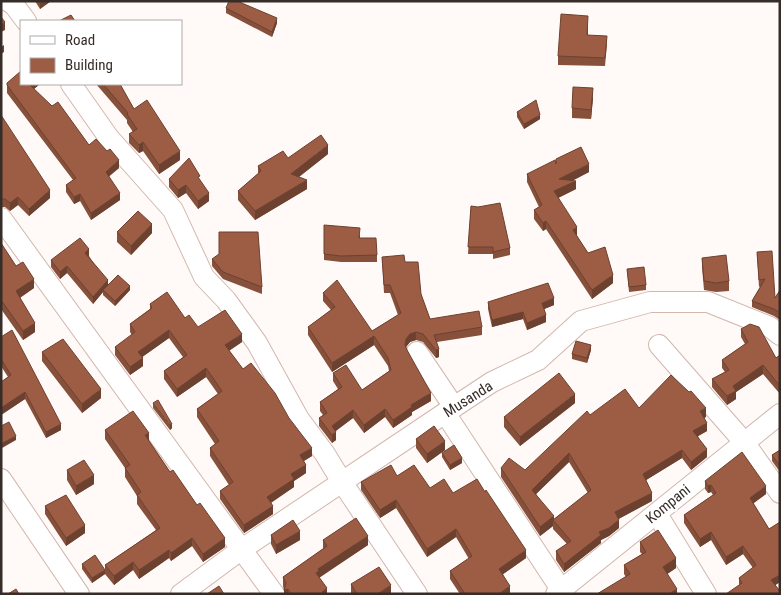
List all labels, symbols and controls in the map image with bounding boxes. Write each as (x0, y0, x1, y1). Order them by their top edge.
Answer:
legend (20, 20, 182, 85)
text: Road (65, 31, 95, 49)
text: Building (65, 56, 113, 74)
street label: Musanda (440, 377, 496, 421)
street label: Kompani (642, 481, 694, 527)

